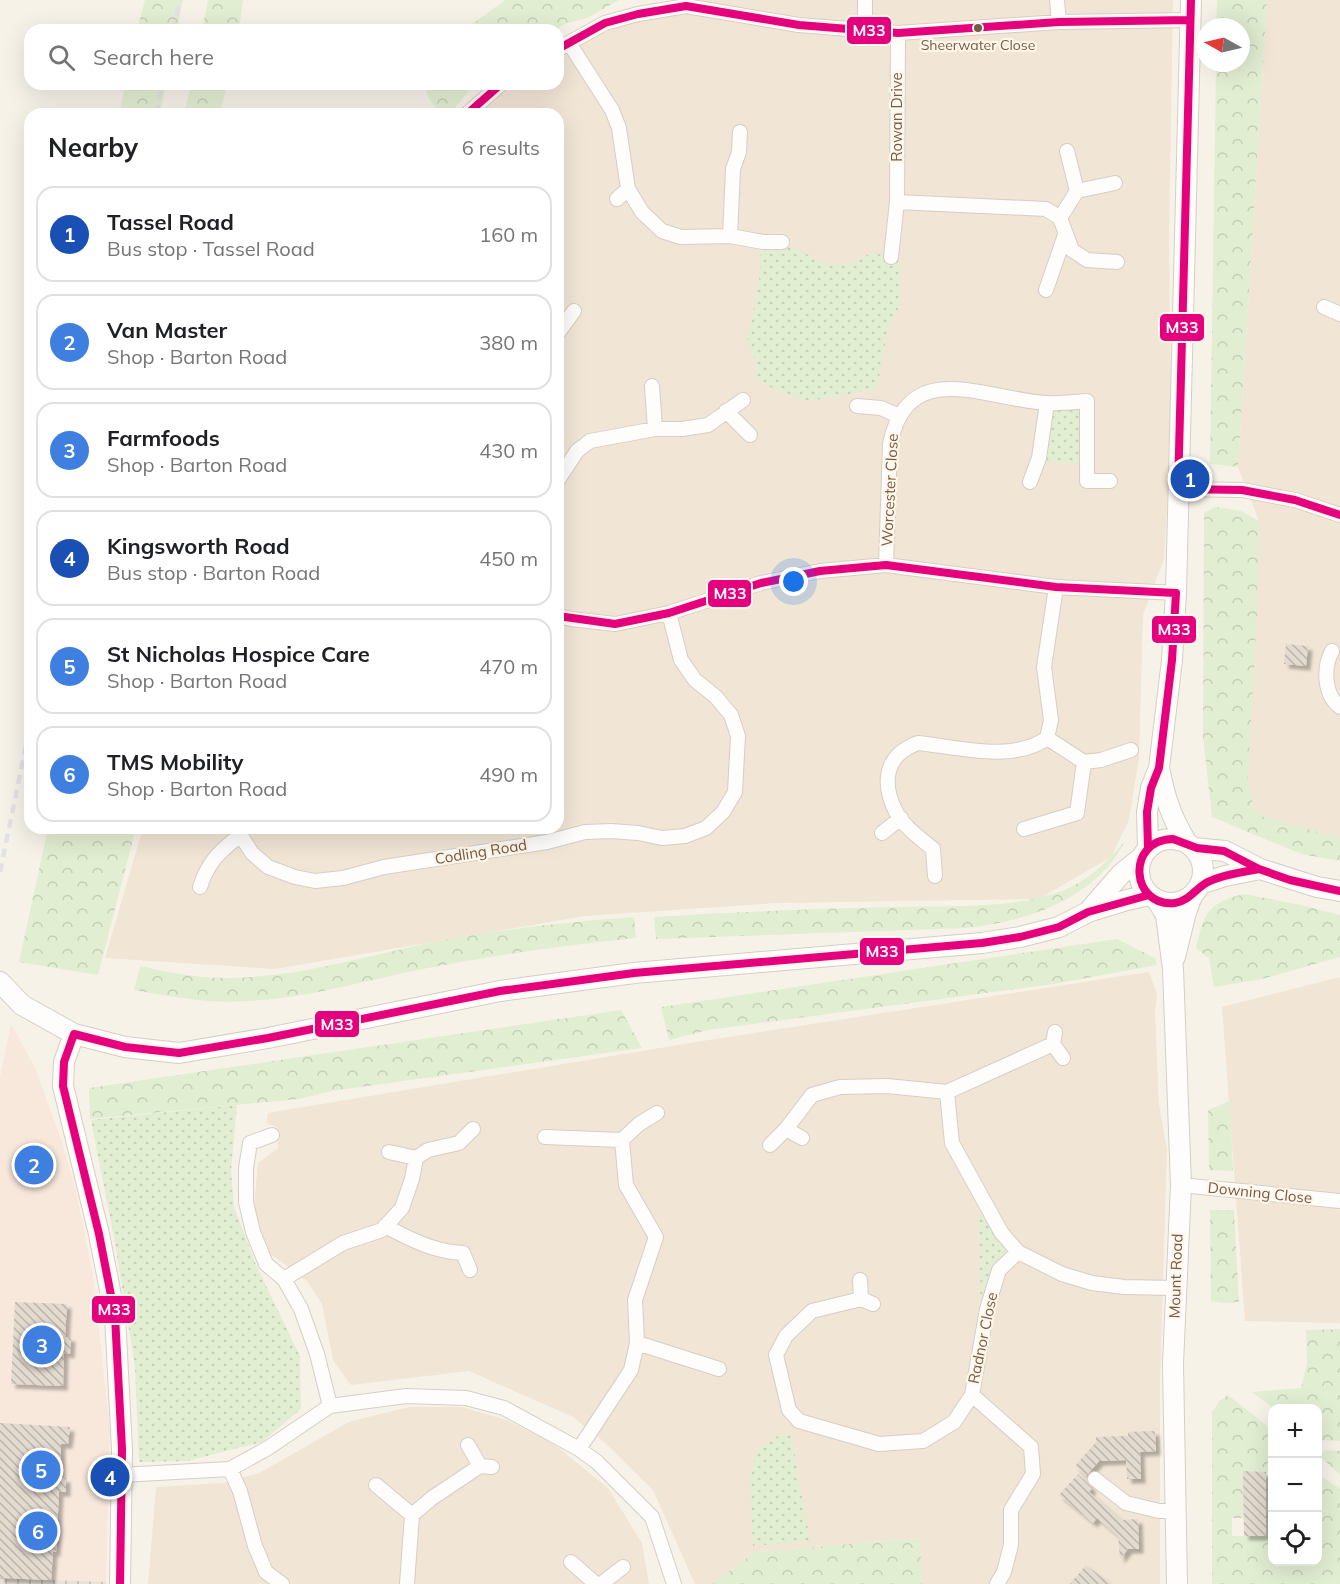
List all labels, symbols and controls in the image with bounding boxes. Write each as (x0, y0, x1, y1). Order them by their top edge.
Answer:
line badge: M33 (846, 16, 892, 45)
north arrow (1196, 18, 1250, 72)
text: M33 (852, 20, 886, 40)
marker: Sheerwater Close (972, 22, 984, 34)
search box (24, 24, 564, 90)
place label: Sheerwater Close (921, 36, 1035, 54)
icon: search (45, 41, 78, 74)
text: Search here (93, 43, 214, 71)
street label: Rowan Drive (887, 72, 906, 162)
text: Nearby (48, 131, 138, 164)
text: 6 results (462, 135, 540, 160)
text: Tassel Road (107, 208, 234, 236)
text: 1 (64, 222, 76, 247)
text: 160 m (479, 222, 538, 247)
text: Bus stop · Tassel Road (107, 236, 315, 261)
line badge: M33 (1159, 313, 1205, 342)
text: Van Master (107, 316, 227, 344)
text: M33 (1165, 317, 1199, 337)
text: 2 (64, 330, 76, 355)
text: 380 m (479, 330, 538, 355)
text: Shop · Barton Road (107, 344, 287, 369)
text: Farmfoods (107, 424, 220, 452)
street label: Worcester Close (877, 433, 902, 547)
text: 3 (64, 438, 76, 463)
text: 430 m (479, 438, 538, 463)
text: Shop · Barton Road (107, 452, 287, 477)
pin: 1 (1170, 456, 1210, 502)
text: Kingsworth Road (107, 532, 290, 560)
text: 4 (64, 546, 76, 571)
text: 450 m (479, 546, 538, 571)
text: Bus stop · Barton Road (107, 560, 320, 585)
your location (779, 567, 808, 596)
line badge: M33 (707, 579, 752, 608)
text: M33 (713, 583, 747, 603)
line badge: M33 (1151, 615, 1197, 644)
text: M33 (1157, 619, 1191, 639)
text: St Nicholas Hospice Care (107, 640, 370, 668)
text: 5 (64, 654, 76, 679)
text: 470 m (479, 654, 538, 679)
text: Shop · Barton Road (107, 668, 287, 693)
text: TMS Mobility (107, 748, 243, 776)
text: 6 (64, 762, 76, 787)
text: 490 m (479, 762, 538, 787)
text: Shop · Barton Road (107, 776, 287, 801)
street label: Codling Road (434, 835, 528, 868)
line badge: M33 (859, 937, 905, 966)
text: M33 (865, 941, 899, 961)
line badge: M33 (314, 1010, 360, 1038)
text: M33 (320, 1014, 354, 1034)
pin: 2 (15, 1142, 54, 1188)
street label: Downing Close (1207, 1178, 1313, 1207)
street label: Mount Road (1165, 1233, 1186, 1319)
street label: Radnor Close (964, 1290, 1001, 1385)
line badge: M33 (91, 1295, 136, 1324)
text: M33 (97, 1299, 131, 1319)
pin: 3 (22, 1322, 62, 1368)
map controls (1268, 1404, 1322, 1566)
button: + (1268, 1404, 1322, 1458)
pin: 5 (22, 1448, 60, 1492)
pin: 4 (90, 1454, 130, 1500)
button: − (1268, 1458, 1322, 1512)
pin: 6 (18, 1508, 57, 1553)
button: locate (1268, 1512, 1322, 1566)

